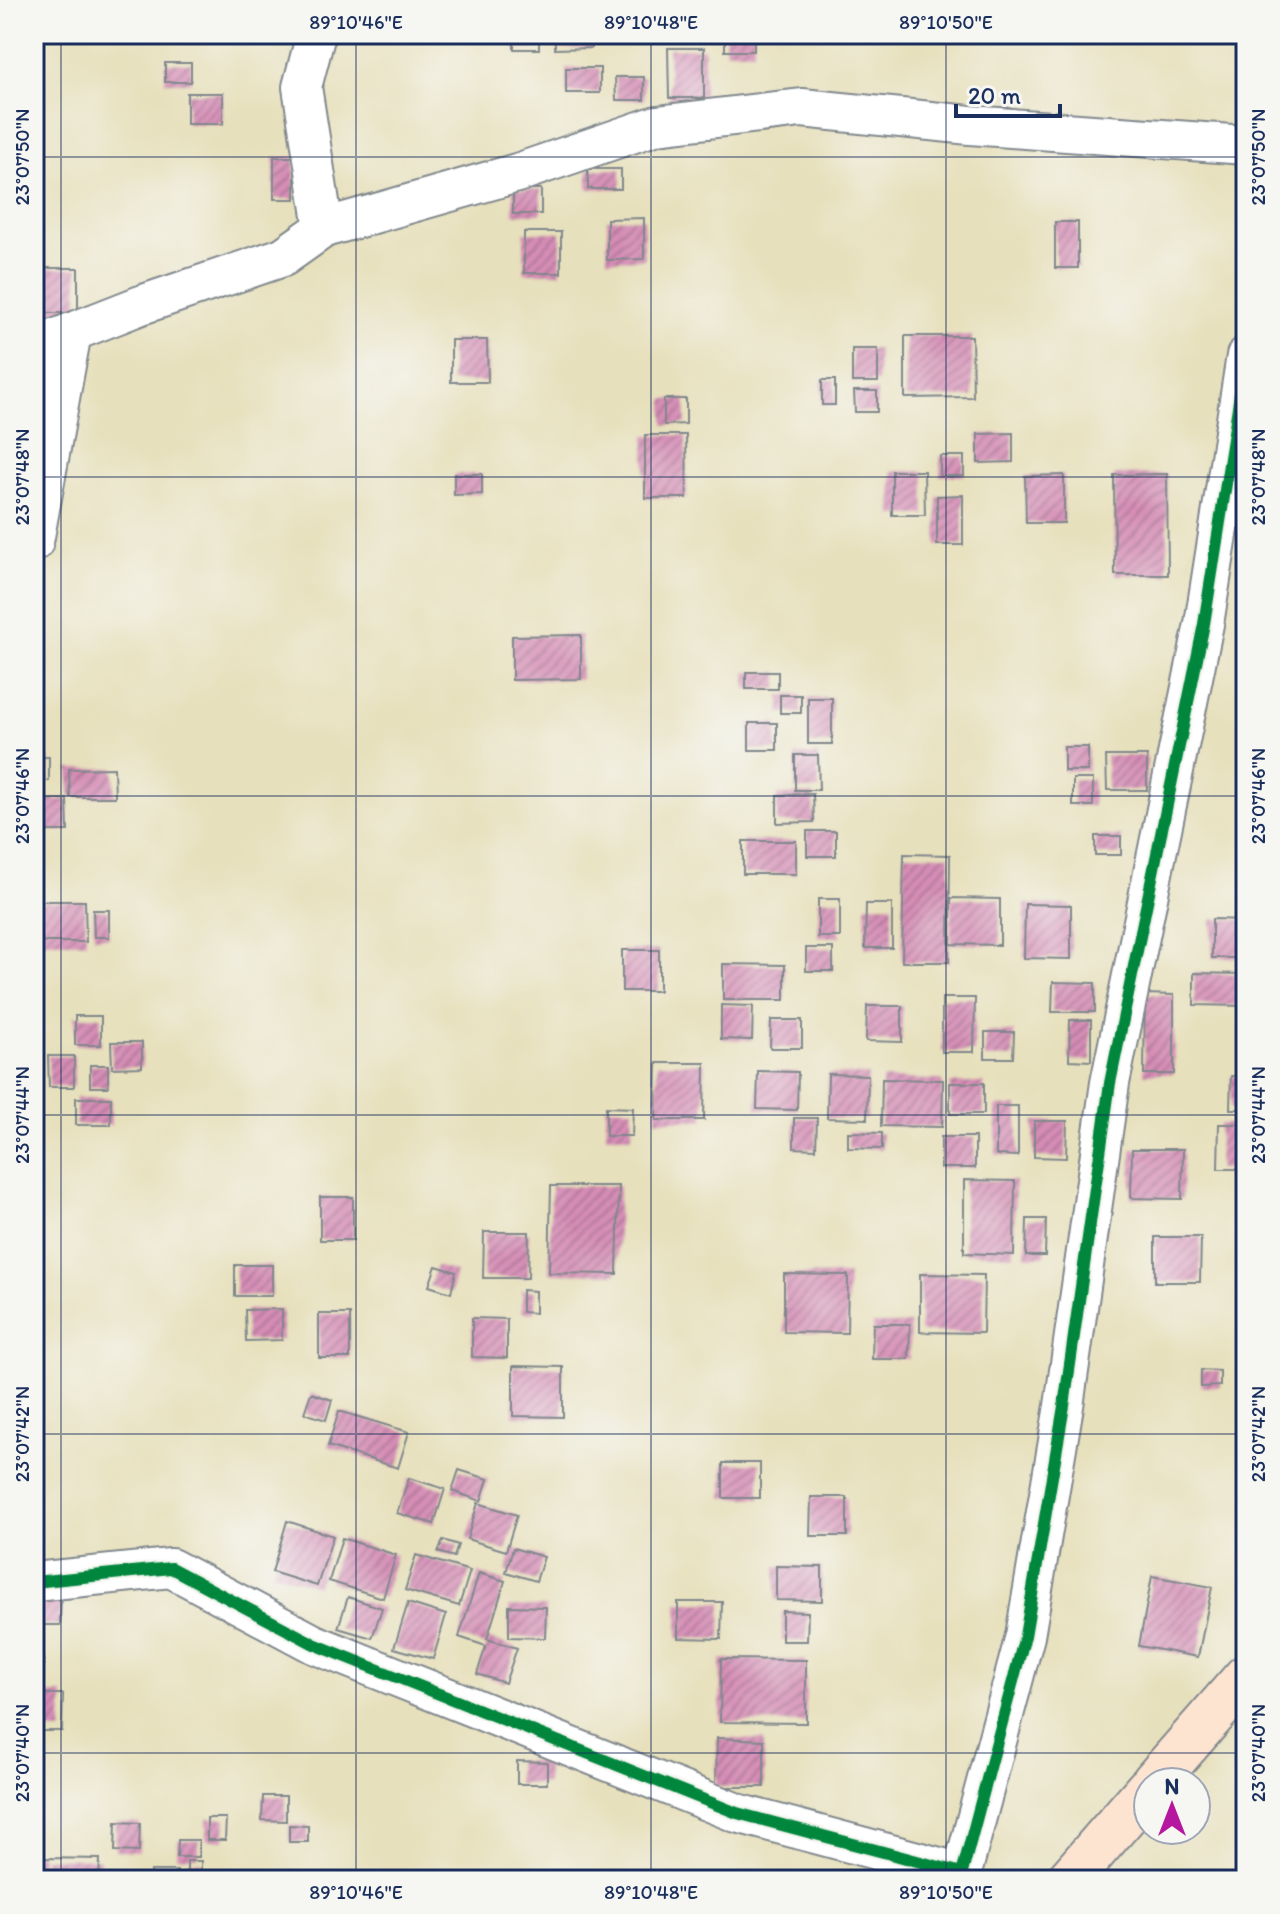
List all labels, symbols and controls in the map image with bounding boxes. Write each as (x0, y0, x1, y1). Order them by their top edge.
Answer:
text: 89°10'46"E (309, 10, 403, 34)
text: 89°10'48"E (604, 10, 698, 34)
text: 89°10'50"E (899, 10, 993, 34)
scale bar (956, 68, 1060, 118)
text: 20 m (968, 81, 1021, 110)
text: 23°07'50"N (10, 109, 34, 205)
text: 23°07'50"N (1246, 109, 1270, 205)
text: 23°07'48"N (10, 428, 34, 526)
text: 23°07'48"N (1246, 428, 1270, 526)
text: 23°07'46"N (10, 748, 34, 844)
text: 23°07'46"N (1246, 748, 1270, 844)
text: 23°07'44"N (10, 1066, 34, 1164)
text: 23°07'44"N (1246, 1066, 1270, 1164)
text: 23°07'42"N (10, 1386, 34, 1482)
text: 23°07'42"N (1246, 1386, 1270, 1482)
text: 23°07'40"N (10, 1704, 34, 1802)
text: 23°07'40"N (1246, 1704, 1270, 1802)
north arrow (1132, 1766, 1212, 1846)
text: N (1165, 1773, 1179, 1800)
text: 89°10'46"E (309, 1880, 403, 1904)
text: 89°10'48"E (604, 1880, 698, 1904)
text: 89°10'50"E (899, 1880, 993, 1904)

